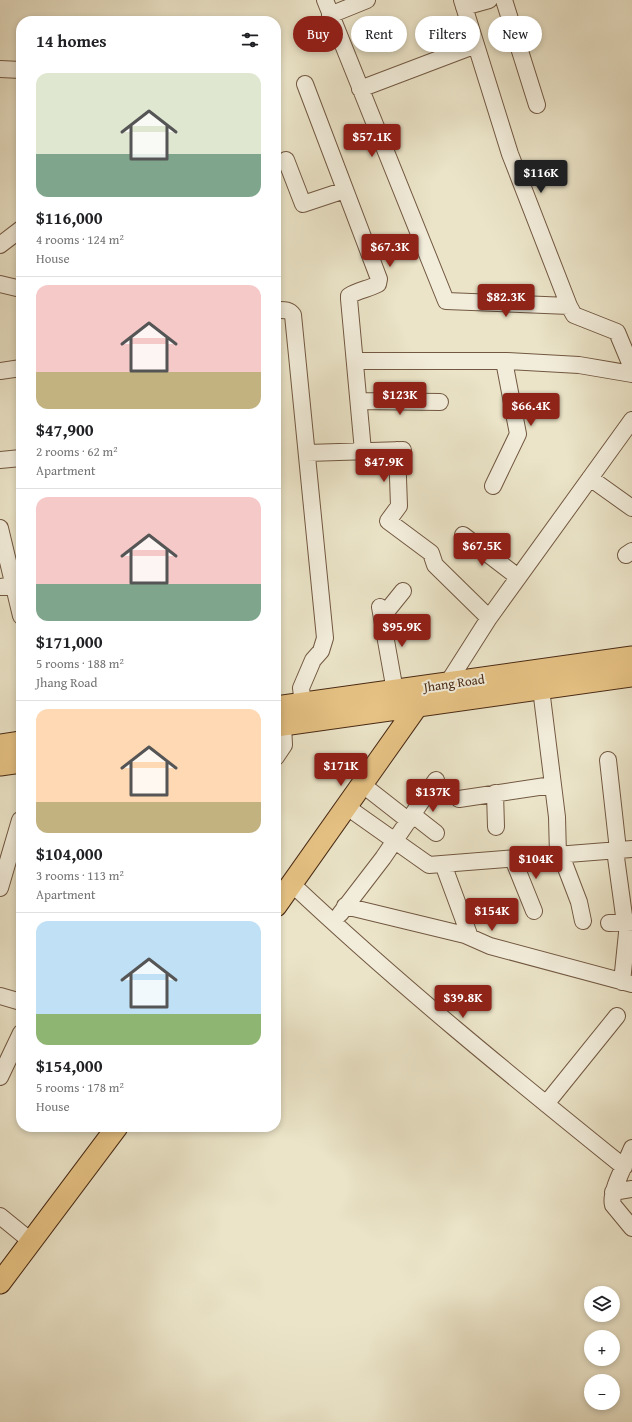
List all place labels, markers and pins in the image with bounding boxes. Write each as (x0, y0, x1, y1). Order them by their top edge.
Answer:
pin: $57.1K (339, 124, 405, 158)
pin: $116K (513, 160, 569, 194)
pin: $67.3K (357, 234, 423, 268)
pin: $82.3K (473, 284, 539, 318)
pin: $123K (372, 382, 428, 416)
pin: $66.4K (498, 393, 564, 427)
pin: $47.9K (351, 449, 417, 483)
pin: $67.5K (449, 533, 515, 567)
pin: $95.9K (369, 614, 435, 648)
pin: $171K (313, 753, 369, 787)
pin: $137K (405, 779, 461, 813)
pin: $104K (508, 846, 564, 880)
pin: $154K (464, 898, 520, 932)
pin: $39.8K (430, 985, 496, 1019)

